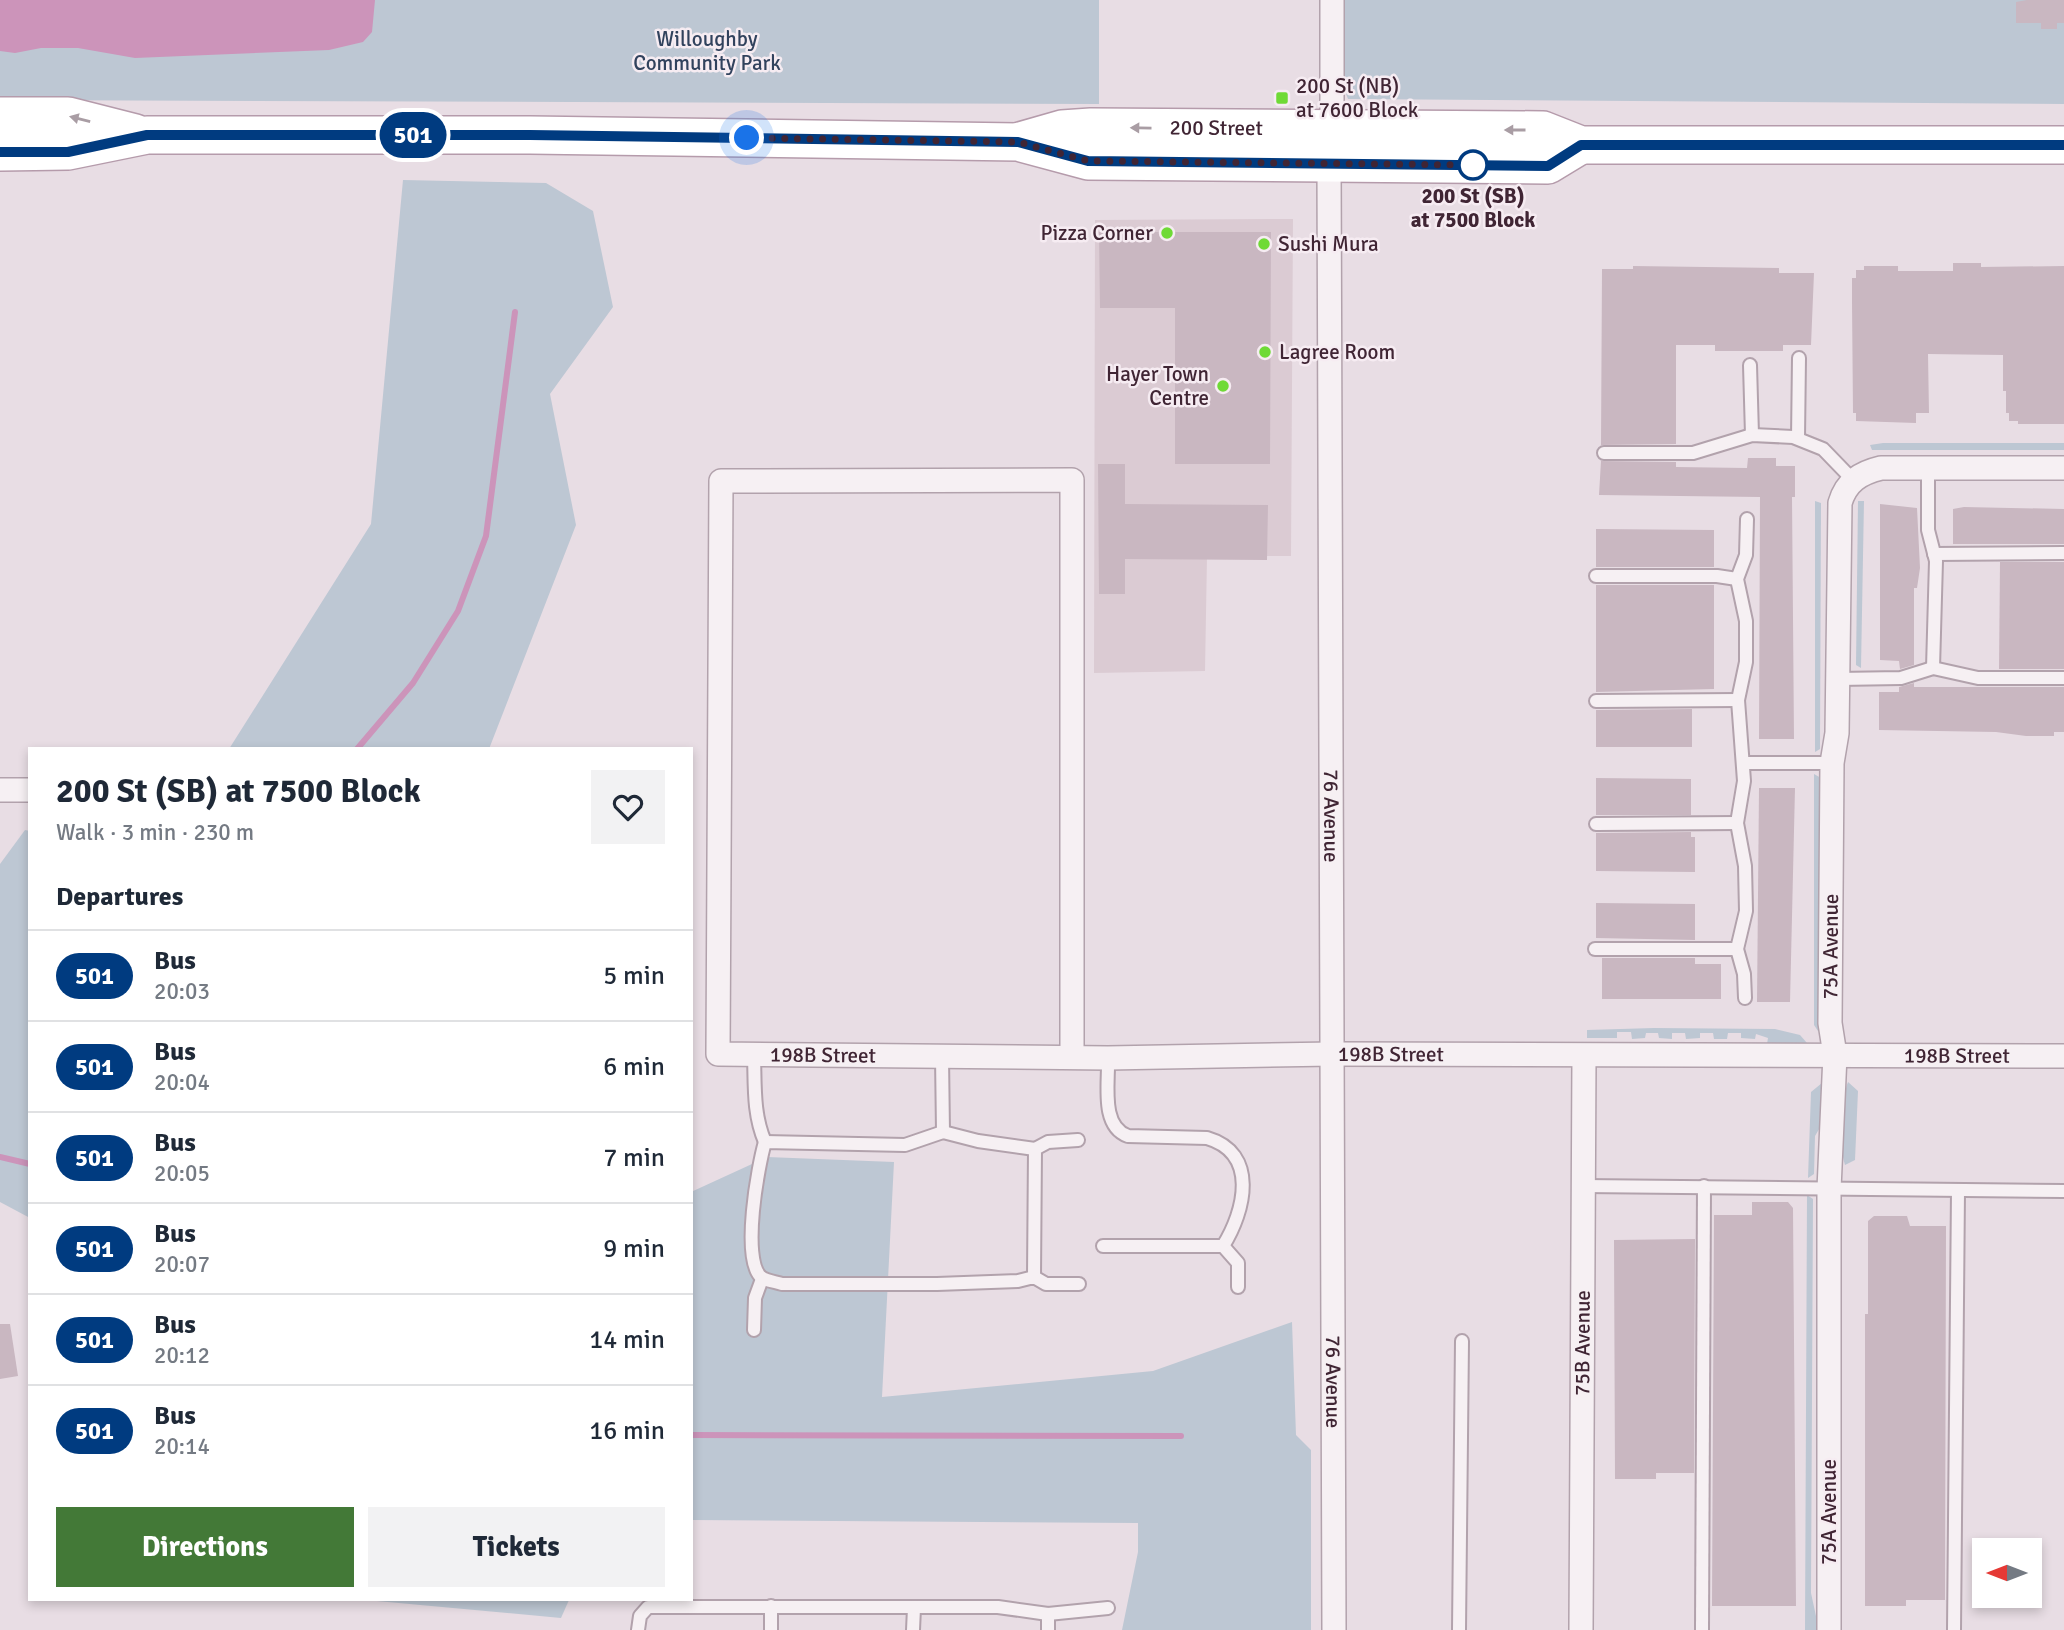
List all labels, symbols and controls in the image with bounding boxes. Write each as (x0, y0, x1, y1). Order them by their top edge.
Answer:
park label: Willoughby Community Park (633, 26, 781, 76)
place label: 200 St (NB) at 7600 Block (1296, 73, 1419, 123)
marker: 200 St (NB) at 7600 Block (1274, 90, 1290, 106)
line badge: 501 (373, 112, 453, 158)
one-way arrow (69, 114, 91, 125)
street label: 200 Street (1169, 115, 1263, 141)
text: 501 (394, 120, 432, 150)
your location (729, 120, 764, 155)
one-way arrow (1130, 122, 1152, 134)
one-way arrow (1504, 124, 1526, 136)
marker: 200 St (SB) at 7500 Block (1458, 150, 1488, 180)
place label: 200 St (SB) at 7500 Block (1411, 183, 1535, 233)
place label: Pizza Corner (1041, 220, 1153, 246)
marker: Pizza Corner (1159, 225, 1175, 241)
place label: Sushi Mura (1278, 231, 1379, 257)
marker: Sushi Mura (1256, 236, 1272, 252)
place label: Lagree Room (1279, 339, 1395, 365)
marker: Lagree Room (1257, 344, 1273, 360)
place label: Hayer Town Centre (1106, 361, 1209, 411)
marker: Hayer Town Centre (1215, 378, 1231, 394)
street label: 76 Avenue (1318, 769, 1344, 862)
button: heart (591, 770, 665, 844)
text: 200 St (SB) at 7500 Block (56, 771, 421, 812)
text: Walk · 3 min · 230 m (56, 818, 254, 847)
text: Departures (56, 881, 183, 913)
street label: 75A Avenue (1817, 893, 1844, 1000)
text: Bus (154, 945, 196, 977)
text: 5 min (603, 960, 665, 992)
text: 501 (75, 961, 114, 991)
text: 20:03 (154, 977, 210, 1006)
text: Bus (154, 1036, 196, 1068)
street label: 198B Street (1338, 1041, 1444, 1067)
street label: 198B Street (770, 1042, 876, 1069)
street label: 198B Street (1904, 1043, 2010, 1069)
text: 6 min (603, 1051, 665, 1083)
text: 501 (75, 1052, 114, 1082)
text: 20:04 (154, 1068, 210, 1097)
text: Bus (154, 1127, 196, 1159)
text: 7 min (603, 1142, 665, 1174)
text: 501 (75, 1143, 114, 1173)
text: 20:05 (154, 1159, 210, 1188)
text: Bus (154, 1218, 196, 1250)
text: 9 min (603, 1233, 665, 1265)
text: 501 (75, 1234, 114, 1264)
text: 20:07 (154, 1250, 210, 1279)
street label: 75B Avenue (1569, 1290, 1596, 1396)
text: Bus (154, 1309, 196, 1341)
text: 14 min (589, 1324, 665, 1356)
text: 501 (75, 1325, 114, 1355)
street label: 76 Avenue (1320, 1335, 1346, 1428)
text: 20:12 (154, 1341, 210, 1370)
text: Bus (154, 1400, 196, 1432)
text: 16 min (589, 1415, 665, 1447)
text: 501 (75, 1416, 114, 1446)
text: 20:14 (154, 1432, 210, 1461)
street label: 75A Avenue (1816, 1459, 1842, 1565)
button: Directions (56, 1507, 354, 1587)
button: Tickets (368, 1507, 665, 1587)
north arrow (1972, 1538, 2042, 1608)
map controls (1972, 1538, 2042, 1608)

